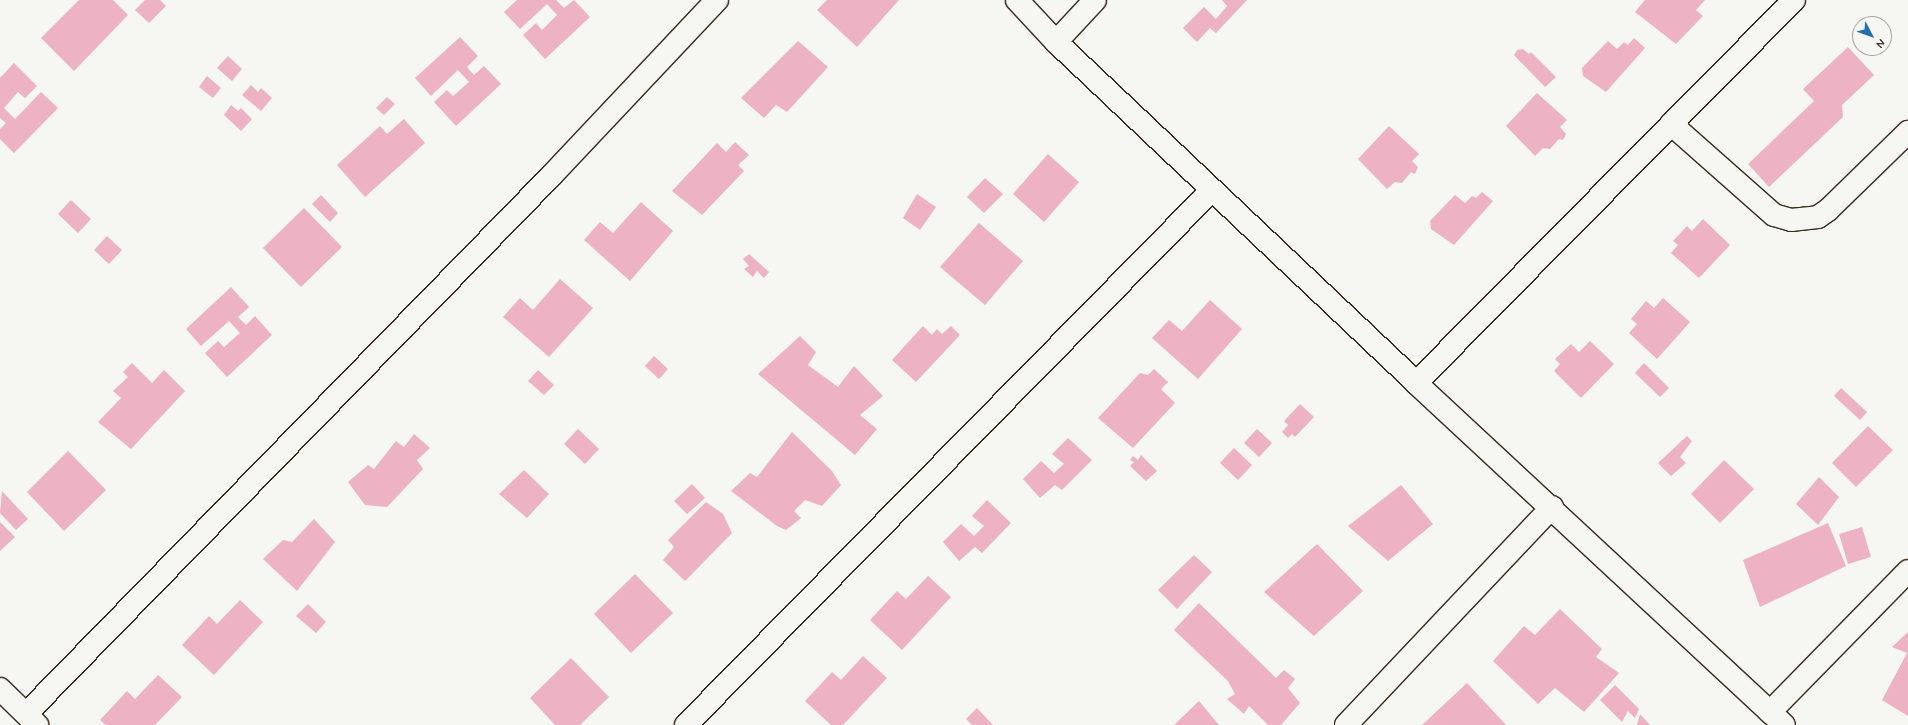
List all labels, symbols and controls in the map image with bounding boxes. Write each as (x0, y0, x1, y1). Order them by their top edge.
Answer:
north arrow (1852, 16, 1892, 56)
text: N (1873, 36, 1888, 51)

